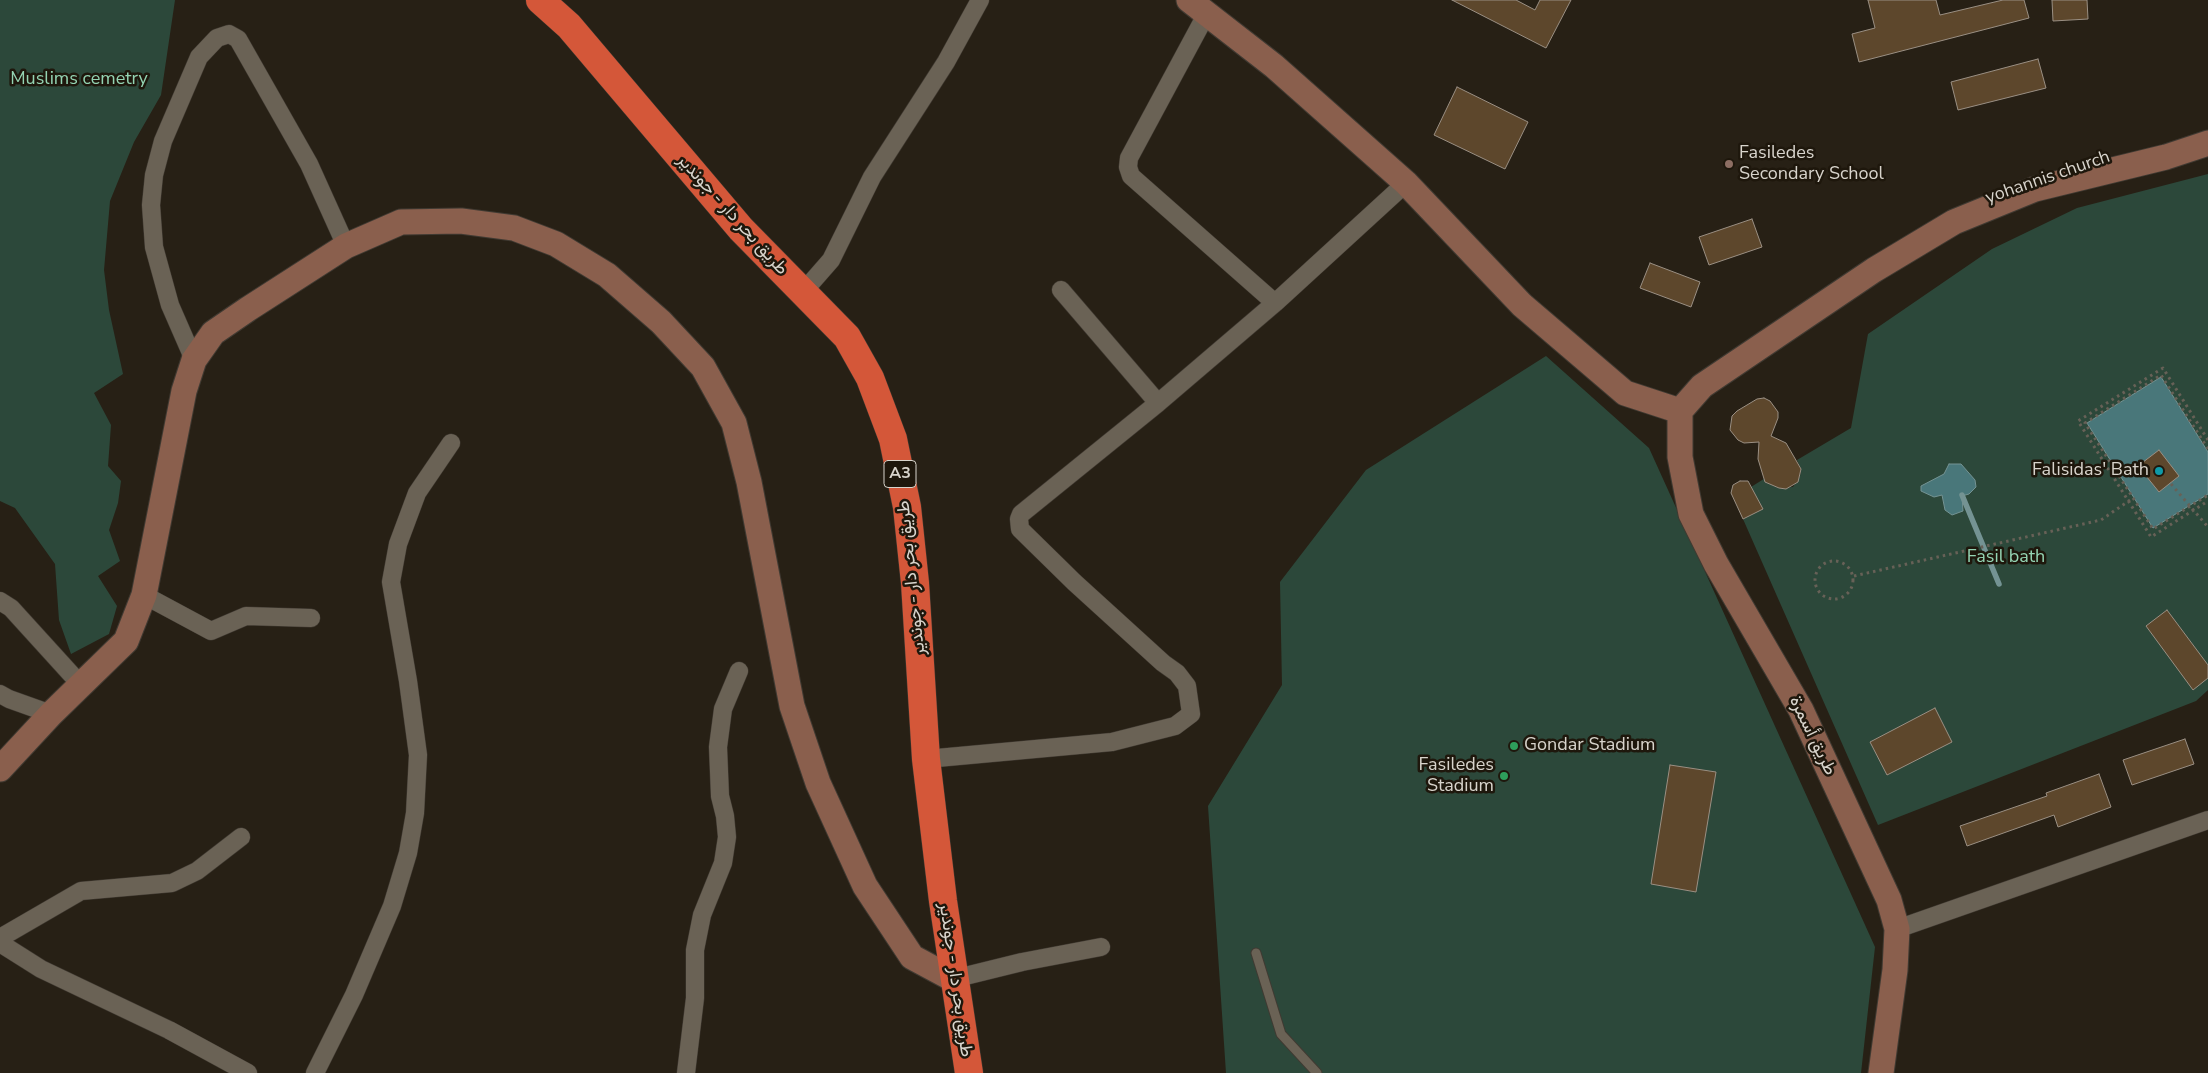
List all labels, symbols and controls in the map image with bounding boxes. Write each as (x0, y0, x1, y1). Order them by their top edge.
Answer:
park label: Muslims cemetry (10, 69, 148, 91)
place label: Fasiledes Secondary School (1739, 143, 1884, 186)
street label: yohannis church (1983, 147, 2113, 209)
street label: طريق بحر دار - جوندير (672, 150, 792, 280)
marker: Fasiledes Secondary School (1723, 158, 1735, 170)
road number: A3 (884, 460, 916, 488)
place label: Falisidas' Bath (2032, 460, 2149, 482)
marker: Falisidas' Bath (2153, 465, 2165, 477)
street label: طريق بحر دار - جوندير (893, 499, 931, 657)
park label: Fasil bath (1967, 547, 2045, 569)
street label: طريق أسمرة (1784, 693, 1840, 779)
place label: Gondar Stadium (1524, 735, 1655, 757)
marker: Gondar Stadium (1508, 740, 1520, 752)
place label: Fasiledes Stadium (1419, 755, 1494, 798)
marker: Fasiledes Stadium (1498, 770, 1510, 782)
street label: طريق بحر دار - جوندير (933, 901, 977, 1059)

